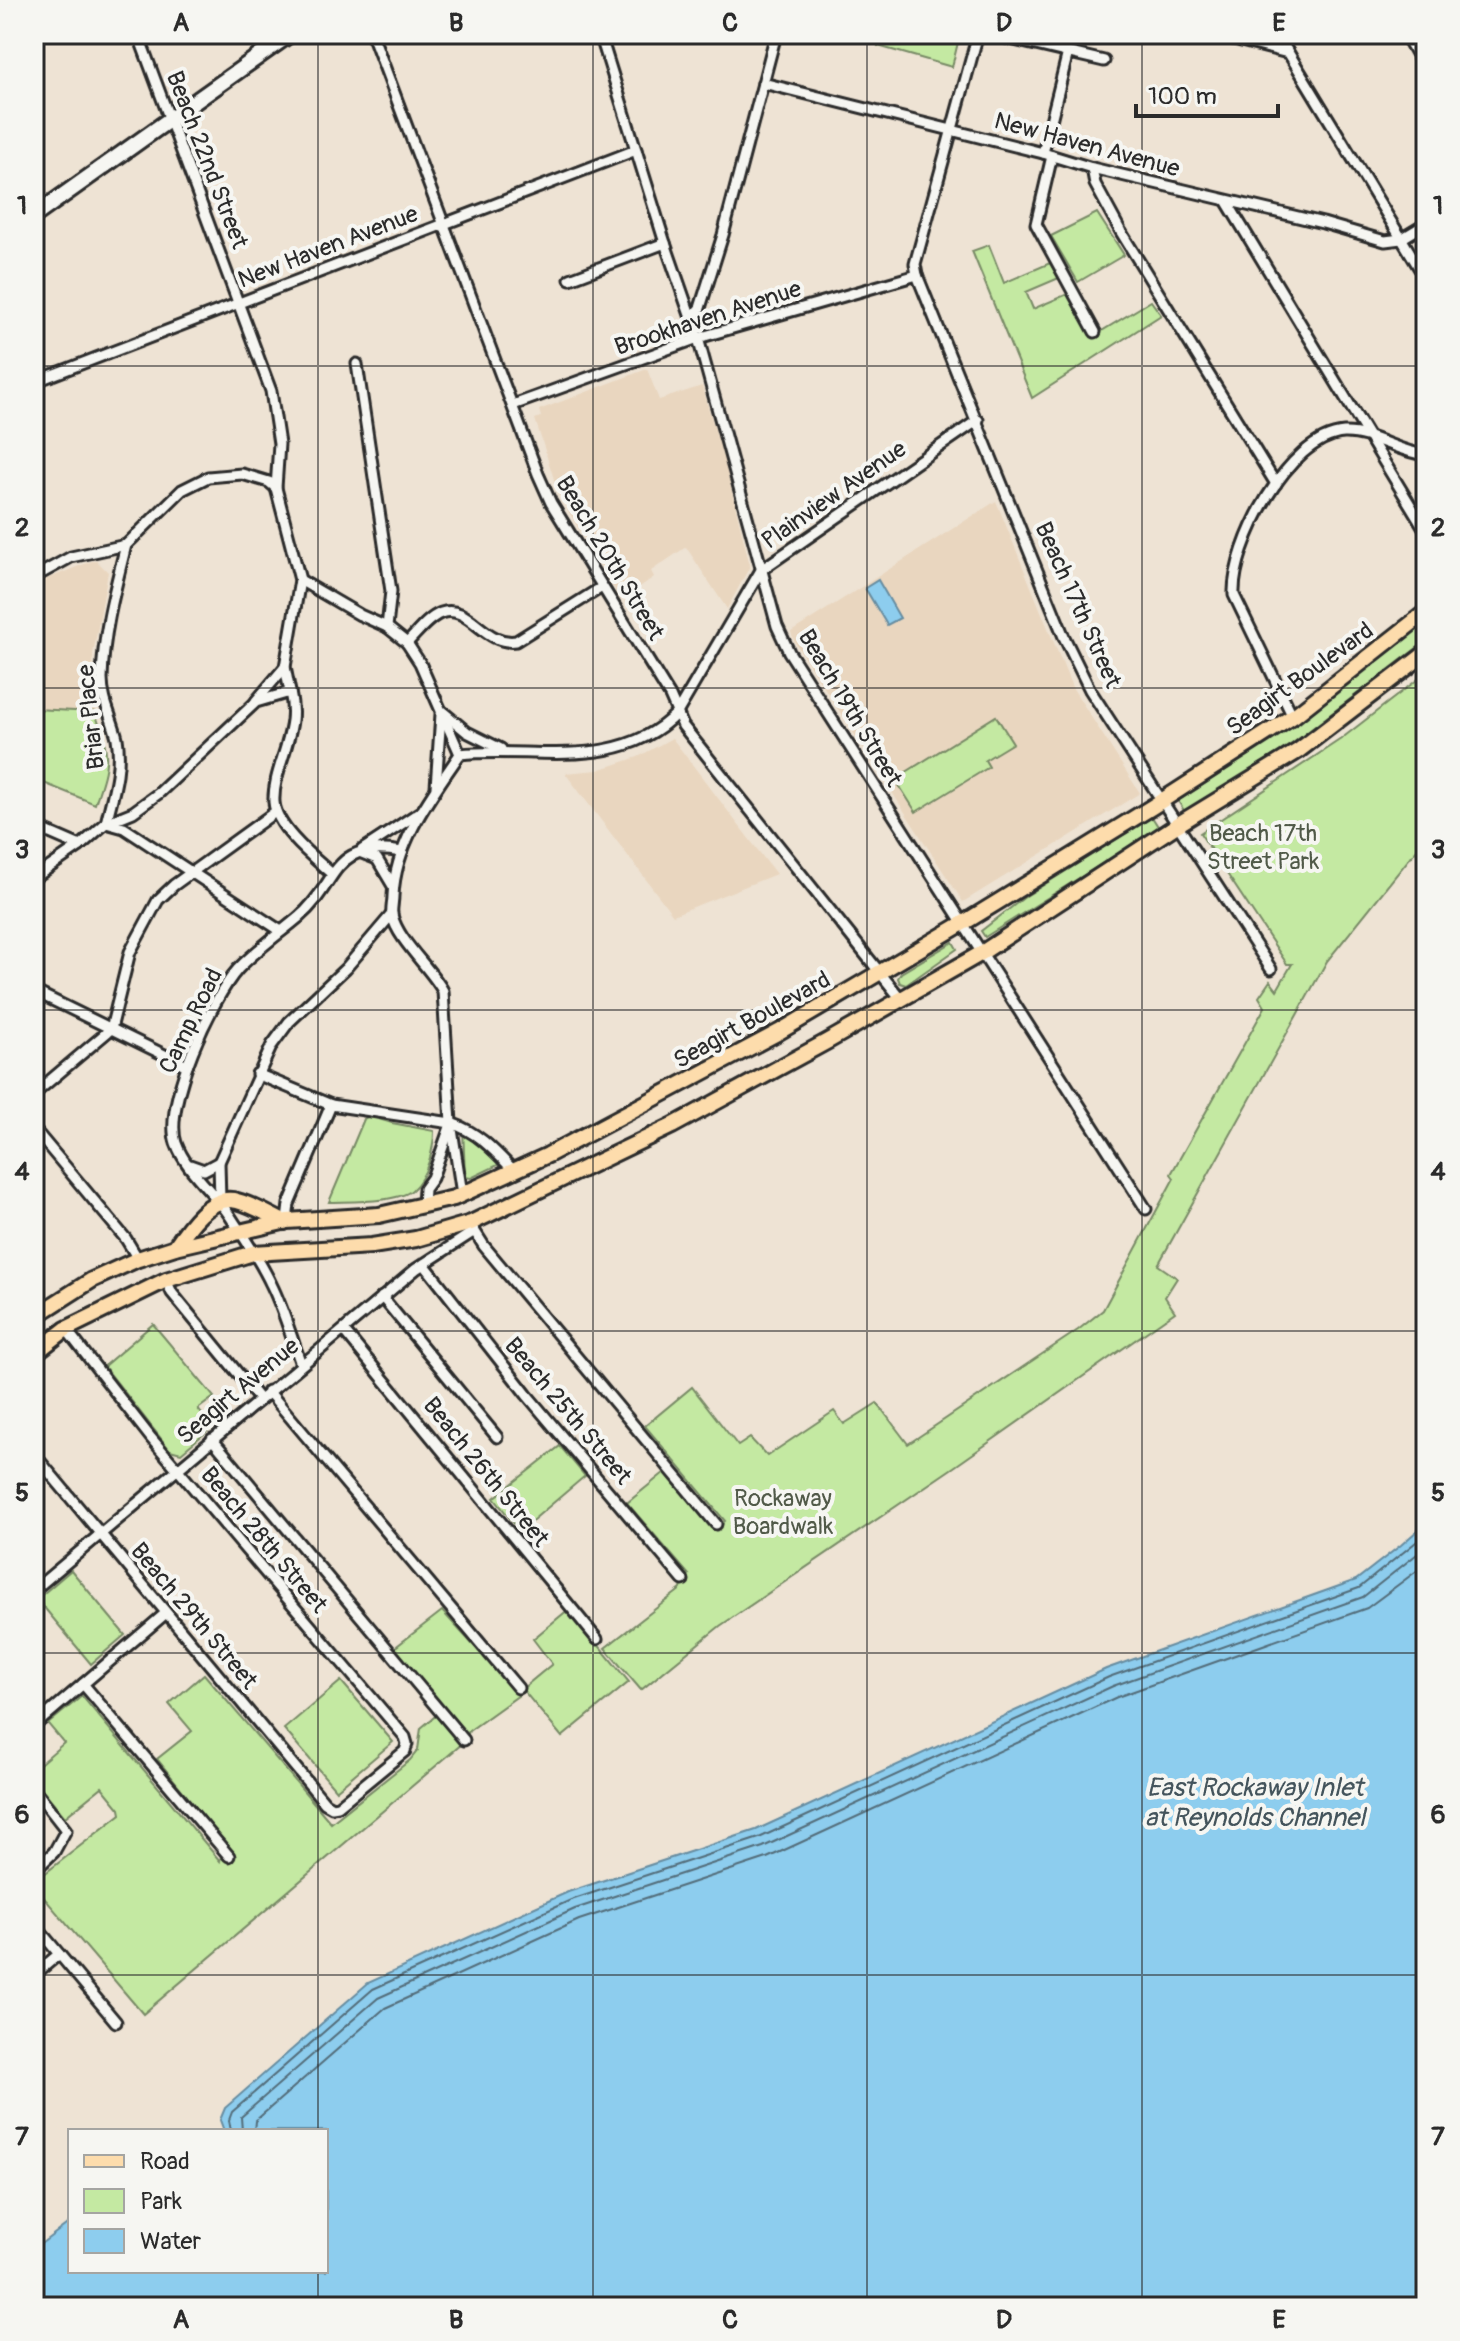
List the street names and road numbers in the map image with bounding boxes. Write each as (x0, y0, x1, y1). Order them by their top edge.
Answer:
street label: Beach 22nd Street (160, 67, 254, 253)
street label: New Haven Avenue (991, 106, 1183, 184)
street label: New Haven Avenue (234, 199, 422, 295)
street label: Brookhaven Avenue (611, 274, 805, 362)
street label: Plainview Avenue (756, 434, 912, 556)
street label: Beach 20th Street (550, 471, 671, 646)
street label: Beach 17th Street (1028, 518, 1128, 693)
street label: Seagirt Boulevard (1221, 616, 1379, 742)
street label: Beach 19th Street (792, 624, 908, 792)
street label: Briar Place (71, 663, 111, 771)
street label: Camp Road (153, 964, 229, 1078)
street label: Seagirt Boulevard (669, 965, 835, 1075)
street label: Seagirt Avenue (171, 1331, 305, 1450)
street label: Beach 25th Street (498, 1332, 638, 1491)
street label: Beach 26th Street (417, 1391, 555, 1553)
street label: Beach 28th Street (194, 1461, 334, 1619)
street label: Beach 29th Street (124, 1537, 264, 1695)

